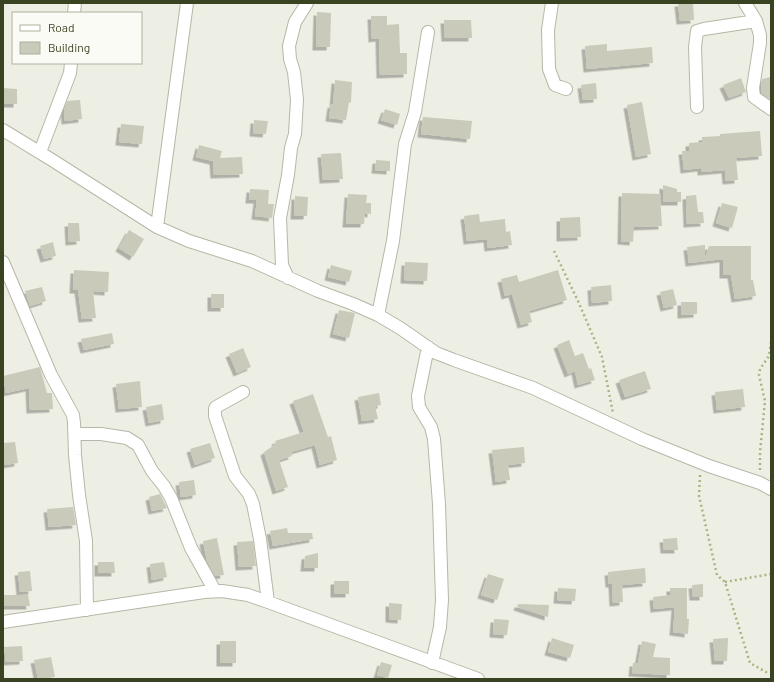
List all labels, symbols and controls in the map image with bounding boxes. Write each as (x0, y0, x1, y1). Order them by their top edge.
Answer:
legend (12, 12, 142, 64)
text: Road (48, 20, 75, 34)
text: Building (48, 40, 90, 54)

